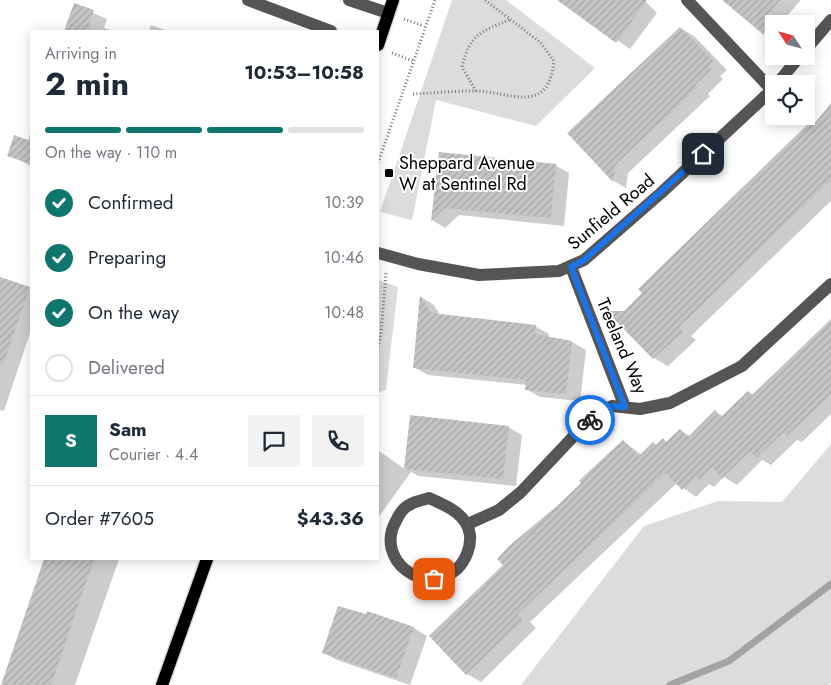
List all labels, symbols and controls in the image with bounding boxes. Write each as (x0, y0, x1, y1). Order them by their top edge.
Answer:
north arrow (765, 15, 815, 65)
map controls (765, 15, 815, 125)
text: Arriving in (45, 42, 117, 65)
text: 10:53–10:58 (244, 59, 364, 86)
text: 2 min (45, 61, 129, 107)
button: locate (765, 75, 815, 125)
pin (682, 133, 724, 175)
icon: home (689, 140, 717, 168)
text: On the way · 110 m (45, 141, 177, 164)
place label: Sheppard Avenue W at Sentinel Rd (399, 150, 535, 197)
marker: Sheppard Avenue W at Sentinel Rd (383, 167, 395, 179)
street label: Sunfield Road (562, 168, 660, 256)
icon: check (45, 189, 73, 217)
text: Confirmed (88, 189, 174, 216)
text: 10:39 (324, 191, 364, 214)
icon: check (45, 244, 73, 272)
text: Preparing (88, 244, 166, 271)
text: 10:46 (324, 246, 364, 269)
street label: Treeland Way (590, 294, 654, 398)
icon: check (45, 299, 73, 327)
text: On the way (88, 299, 179, 326)
text: 10:48 (324, 301, 364, 324)
text: Delivered (88, 354, 165, 381)
courier (565, 395, 615, 445)
icon: bike (576, 406, 604, 434)
button: chat (248, 415, 300, 467)
button: phone (312, 415, 364, 467)
text: Sam (109, 416, 147, 443)
text: S (65, 427, 77, 454)
text: Courier · 4.4 (109, 443, 198, 466)
text: Order #7605 (45, 505, 154, 532)
text: $43.36 (297, 505, 364, 532)
pin (413, 558, 455, 600)
icon: bag (420, 565, 448, 593)

